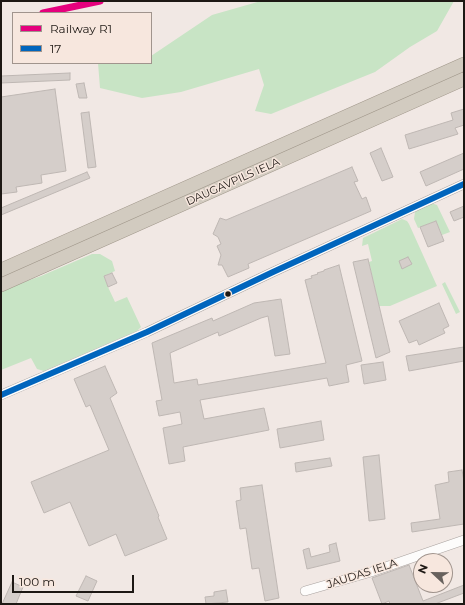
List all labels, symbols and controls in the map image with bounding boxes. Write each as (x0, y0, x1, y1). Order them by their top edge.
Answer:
legend (12, 12, 152, 64)
text: Railway R1 (50, 21, 112, 36)
text: 17 (50, 41, 61, 56)
street label: DAUGAVPILS IELA (184, 155, 282, 209)
unlabelled marker (223, 289, 233, 299)
north arrow (413, 553, 453, 593)
street label: JAUDAS IELA (325, 556, 399, 592)
text: N (415, 562, 431, 576)
scale bar (14, 567, 136, 593)
text: 100 m (19, 574, 55, 589)

